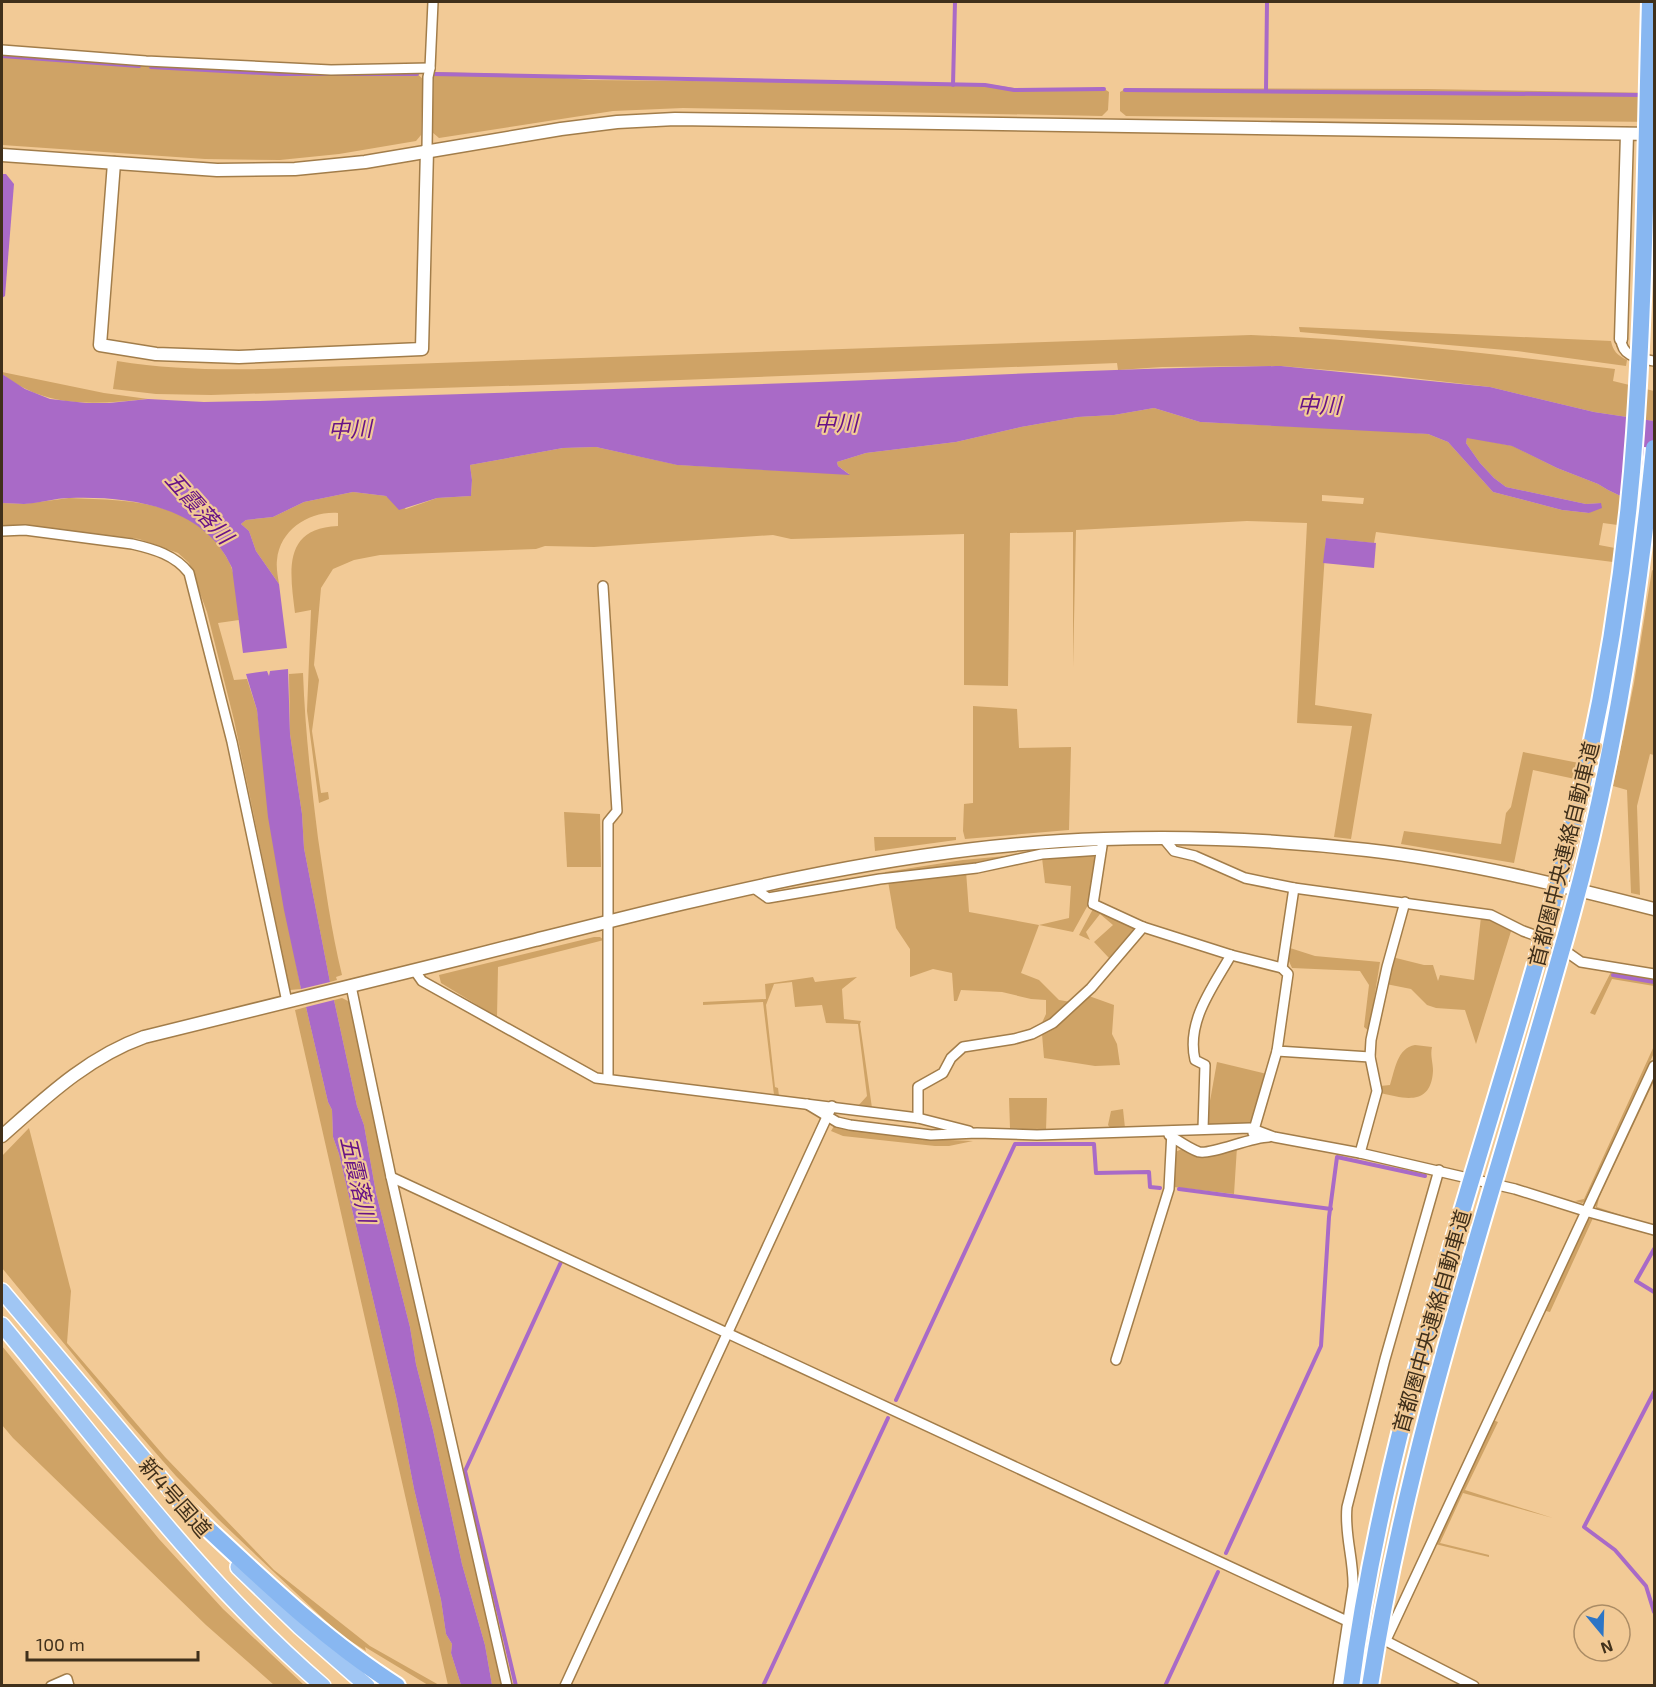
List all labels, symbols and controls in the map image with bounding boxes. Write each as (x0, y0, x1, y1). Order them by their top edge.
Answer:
water label: 中川 (1297, 391, 1343, 417)
water label: 中川 (814, 409, 860, 435)
water label: 中川 (328, 414, 374, 442)
water label: 五霞落川 (161, 466, 240, 550)
street label: 首都圏中央連絡自動車道 (1523, 739, 1603, 969)
water label: 五霞落川 (336, 1133, 382, 1227)
street label: 首都圏中央連絡自動車道 (1387, 1207, 1475, 1435)
street label: 新4号国道 (135, 1452, 217, 1542)
north arrow (1572, 1603, 1632, 1663)
scale bar (27, 1624, 198, 1662)
text: 100 m (36, 1633, 85, 1655)
text: N (1598, 1637, 1616, 1659)

